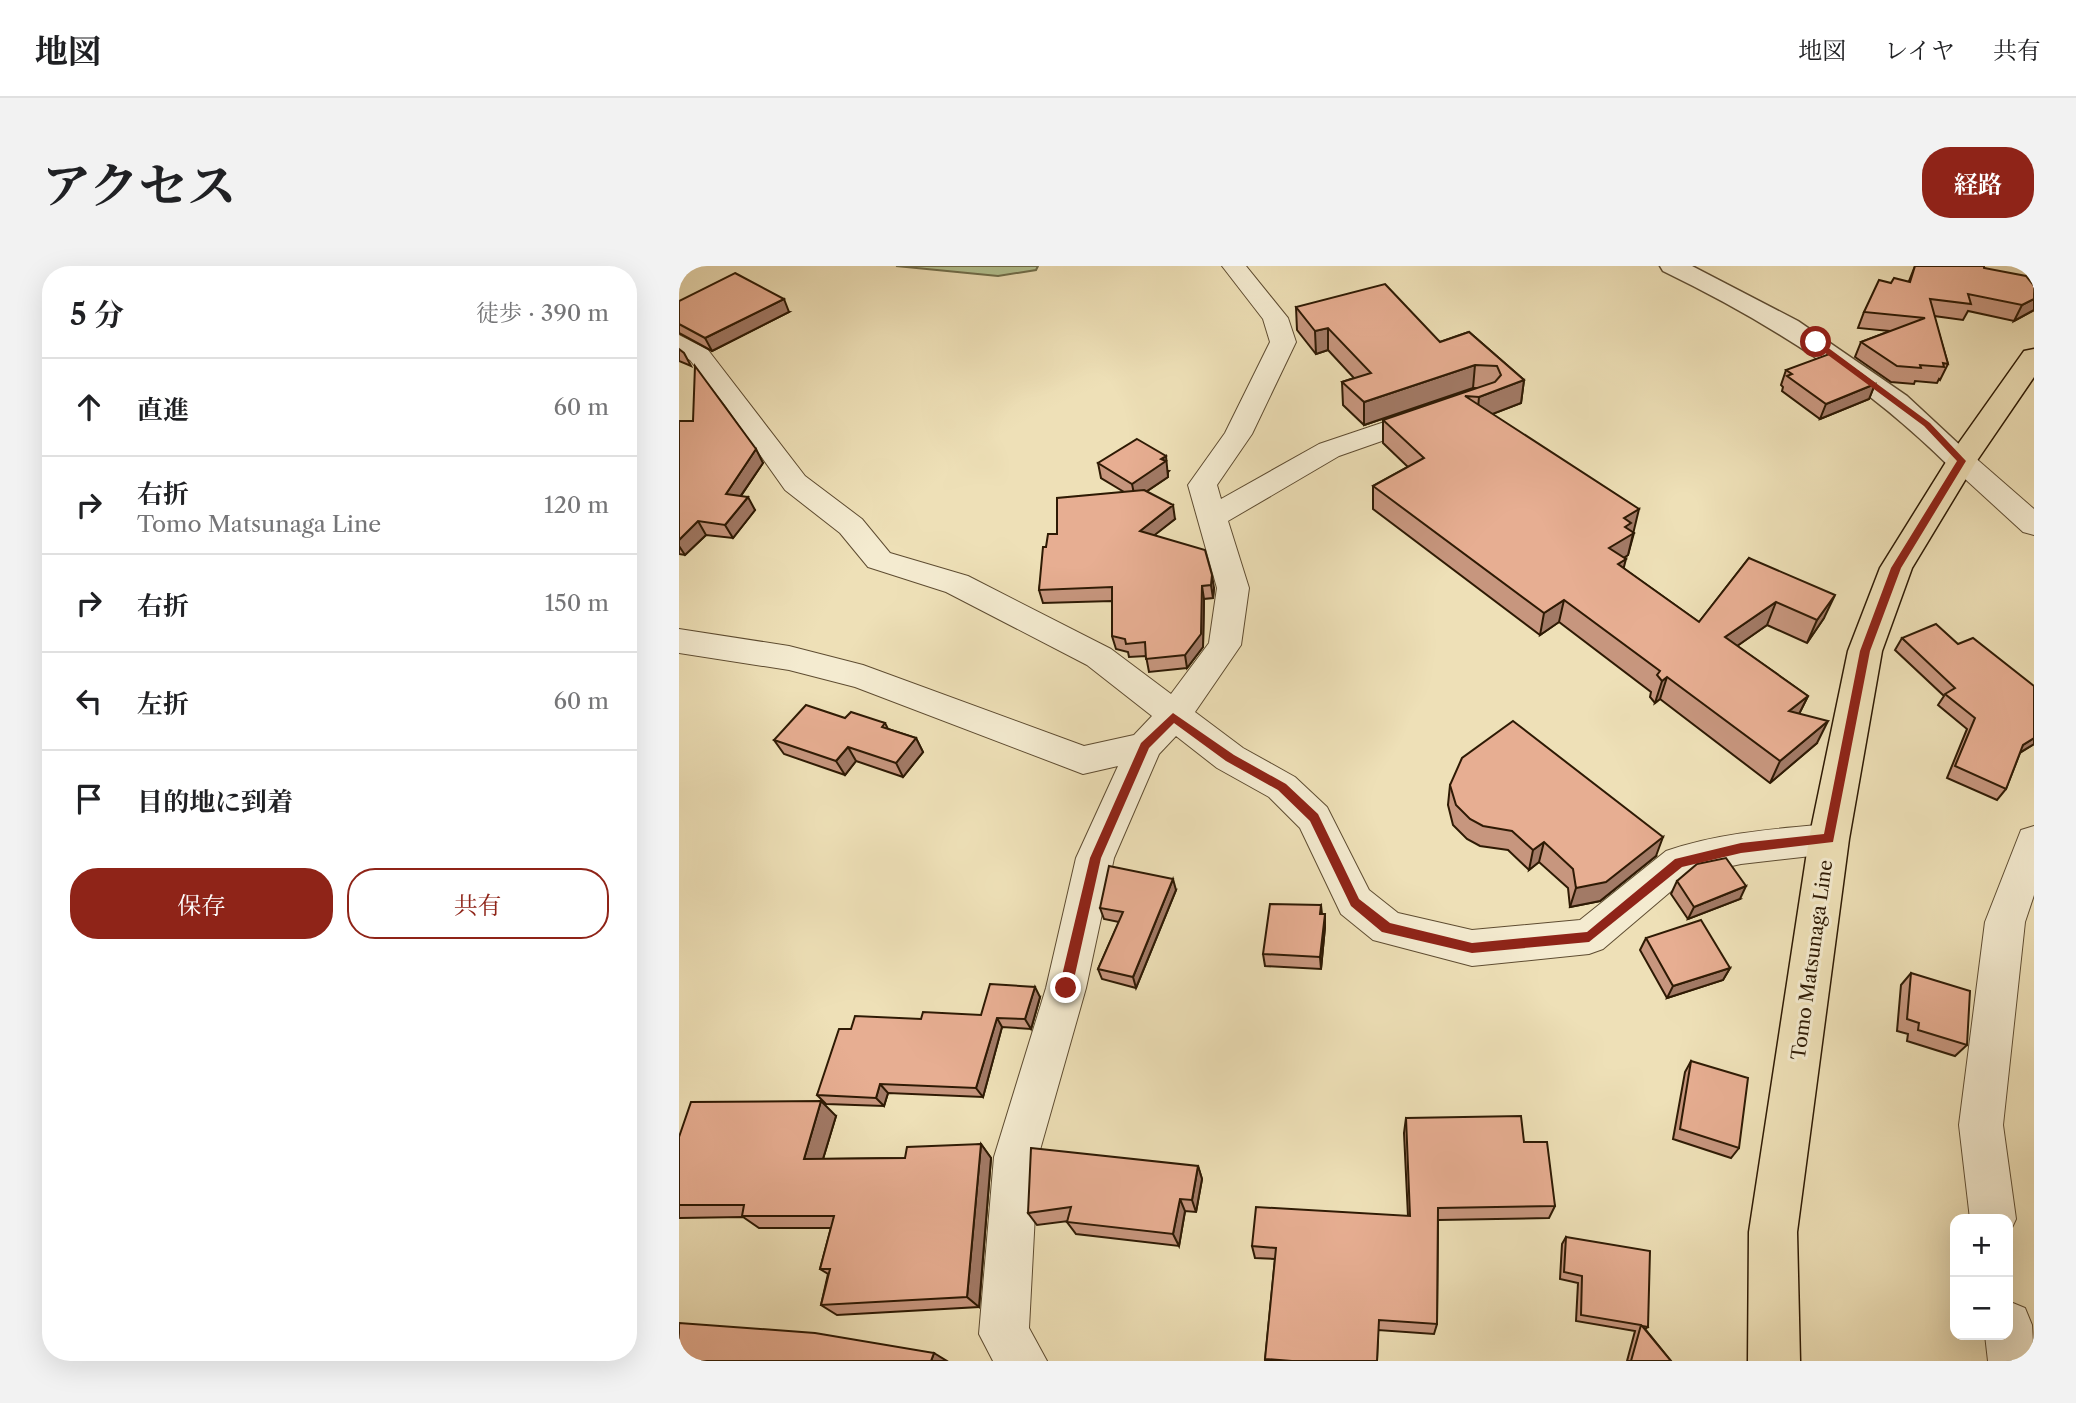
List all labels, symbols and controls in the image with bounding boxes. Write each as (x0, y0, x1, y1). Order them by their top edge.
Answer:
text: 地図 (35, 31, 101, 72)
text: 地図 (1798, 36, 1846, 65)
text: レイヤ (1884, 36, 1955, 65)
text: 共有 (1993, 36, 2041, 65)
button: 経路 (1922, 147, 2034, 218)
text: アクセス (42, 155, 237, 216)
text: 5 分 (70, 296, 124, 333)
text: 徒歩 · 390 m (476, 299, 609, 327)
route start (1800, 326, 1831, 357)
icon: ahead (70, 388, 108, 426)
text: 60 m (553, 393, 609, 421)
text: 直進 (137, 394, 189, 426)
text: 右折 (137, 478, 189, 510)
icon: right (70, 486, 108, 524)
text: 120 m (544, 491, 609, 519)
text: Tomo Matsunaga Line (137, 510, 381, 538)
icon: right (70, 584, 108, 622)
text: 150 m (545, 589, 609, 617)
text: 右折 (137, 590, 189, 622)
icon: left (70, 682, 108, 720)
text: 60 m (553, 687, 609, 715)
text: 左折 (137, 688, 189, 720)
icon: arrive (70, 780, 108, 818)
text: 目的地に到着 (137, 786, 293, 818)
street label: Tomo Matsunaga Line (1787, 859, 1837, 1061)
button: 保存 (70, 868, 333, 939)
button: 共有 (347, 868, 609, 939)
route end (1050, 972, 1081, 1003)
map controls (1950, 1214, 2013, 1340)
button: + (1950, 1214, 2013, 1277)
button: − (1950, 1277, 2013, 1340)

